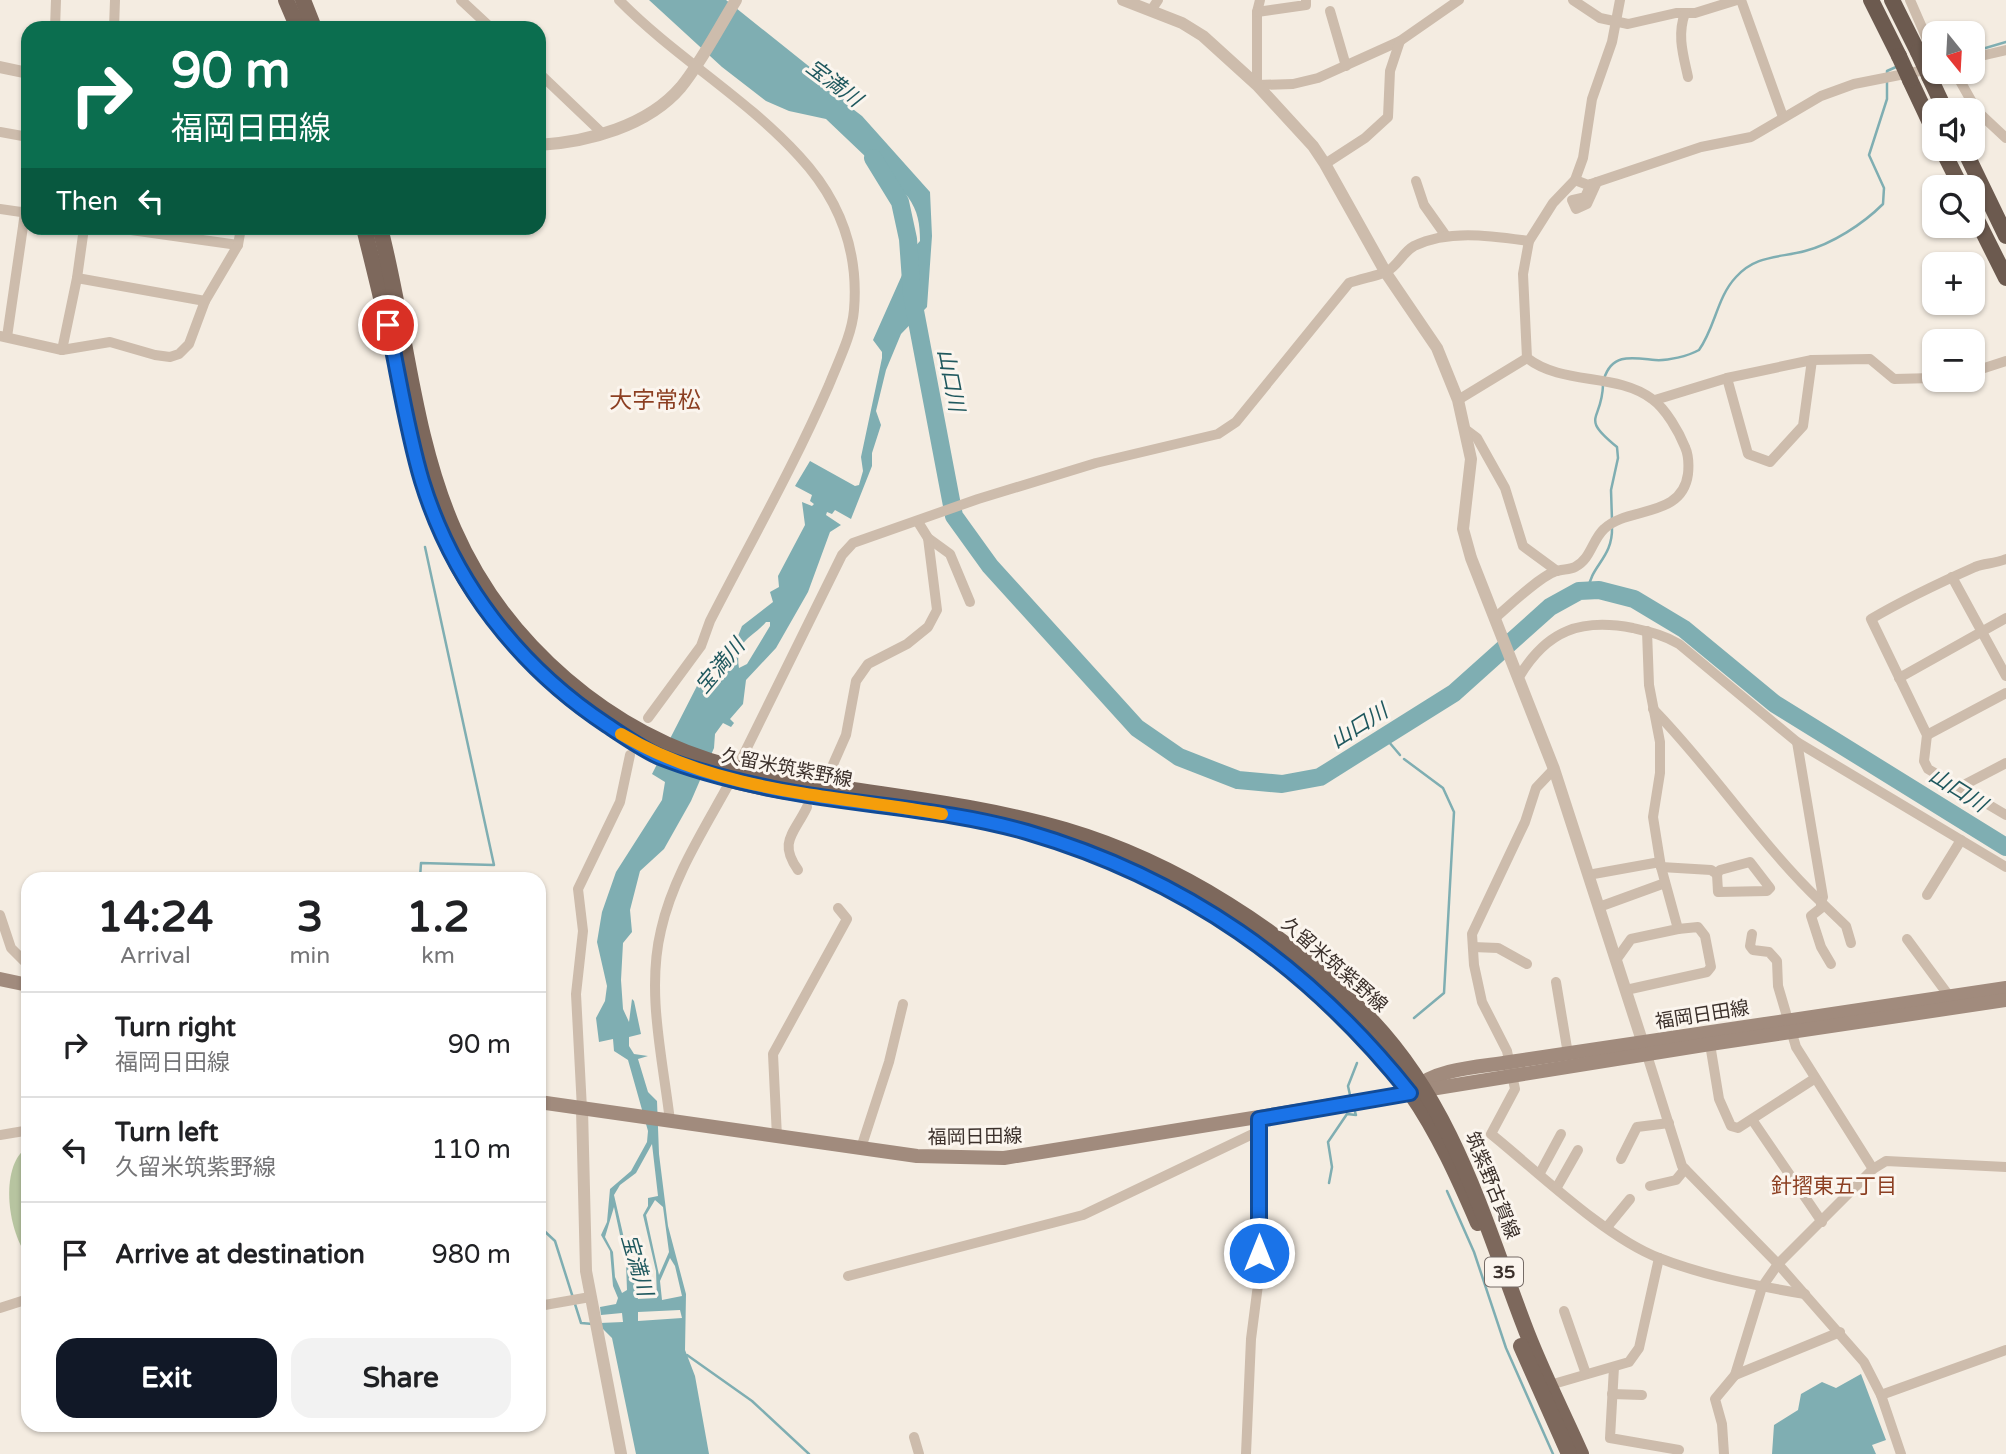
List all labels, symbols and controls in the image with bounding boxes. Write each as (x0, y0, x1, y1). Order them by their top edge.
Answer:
north arrow (1922, 21, 1984, 84)
map controls (1922, 21, 1985, 392)
text: 90 m (171, 42, 290, 101)
icon: right (56, 49, 147, 140)
water label: 宝満川 (801, 54, 868, 114)
button: sound (1922, 98, 1985, 161)
text: 福岡日田線 (171, 110, 331, 148)
button: search (1922, 175, 1985, 238)
icon: left (132, 182, 170, 220)
text: Then (56, 186, 118, 217)
button: + (1922, 252, 1985, 315)
pin (358, 295, 418, 355)
icon: arrive (369, 306, 407, 344)
button: − (1922, 329, 1985, 392)
water label: 山口川 (932, 347, 969, 415)
district label: 大字常松 (609, 387, 701, 415)
water label: 宝満川 (691, 633, 751, 698)
water label: 山口川 (1326, 698, 1394, 754)
street label: 久留米筑紫野線 (719, 744, 854, 791)
water label: 山口川 (1924, 763, 1993, 819)
text: 14:24 (97, 892, 213, 943)
text: 3 (297, 892, 323, 943)
text: 1.2 (406, 892, 470, 943)
street label: 久留米筑紫野線 (1277, 913, 1392, 1017)
text: Arrival (120, 942, 191, 970)
text: min (289, 942, 330, 970)
text: km (421, 942, 455, 970)
street label: 福岡日田線 (1654, 997, 1751, 1033)
text: Turn right (115, 1012, 236, 1043)
icon: right (56, 1026, 94, 1064)
text: 90 m (448, 1029, 511, 1060)
text: 福岡日田線 (115, 1049, 230, 1077)
text: Turn left (115, 1117, 218, 1148)
street label: 福岡日田線 (927, 1125, 1023, 1149)
street label: 筑紫野古賀線 (1461, 1128, 1524, 1242)
icon: left (56, 1131, 94, 1169)
text: 110 m (431, 1134, 511, 1165)
text: 久留米筑紫野線 (115, 1154, 276, 1182)
district label: 針摺東五丁目 (1771, 1174, 1897, 1199)
position arrow (1222, 1216, 1296, 1290)
water label: 宝満川 (616, 1231, 658, 1301)
icon: arrive (56, 1236, 94, 1274)
text: Arrive at destination (115, 1239, 365, 1270)
text: 980 m (431, 1239, 511, 1270)
road number: 35 (1485, 1258, 1523, 1287)
button: Exit (56, 1338, 277, 1418)
button: Share (291, 1338, 511, 1418)

